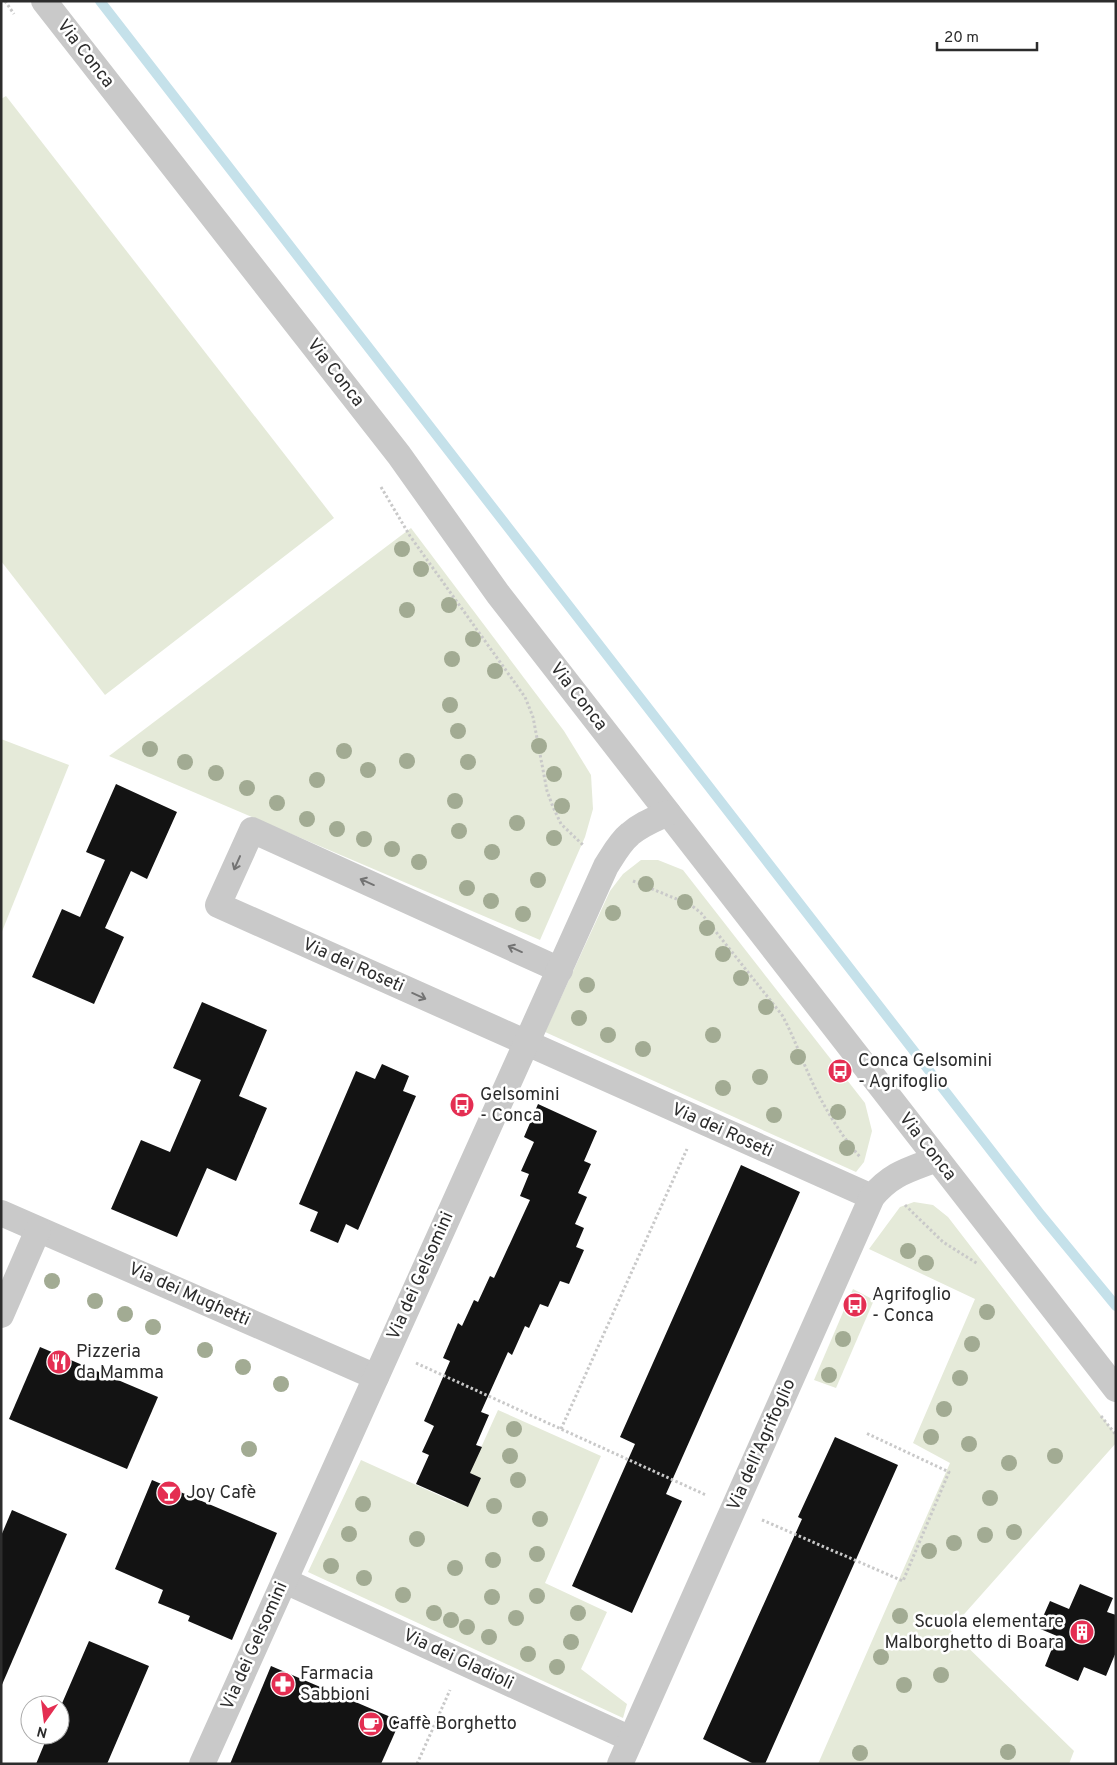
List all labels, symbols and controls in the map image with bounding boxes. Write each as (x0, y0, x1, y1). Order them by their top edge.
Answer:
street label: Via Conca (51, 15, 119, 93)
scale bar (937, 20, 1037, 52)
text: 20 m (944, 29, 979, 48)
street label: Via Conca (301, 334, 369, 412)
street label: Via Conca (544, 658, 612, 736)
one-way arrow (232, 855, 242, 870)
one-way arrow (360, 877, 375, 887)
street label: Via dei Roseti (299, 933, 407, 999)
one-way arrow (508, 944, 523, 954)
one-way arrow (411, 991, 426, 1001)
place label: Conca Gelsomini - Agrifoglio (858, 1050, 992, 1094)
bus stop icon: Conca Gelsomini - Agrifoglio (827, 1058, 853, 1084)
place label: Gelsomini - Conca (480, 1084, 560, 1128)
bus stop icon: Gelsomini - Conca (449, 1092, 475, 1118)
street label: Via dei Roseti (668, 1098, 776, 1164)
street label: Via Conca (893, 1108, 961, 1186)
street label: Via dei Gelsomini (382, 1208, 460, 1344)
street label: Via dei Mughetti (125, 1258, 253, 1332)
place label: Agrifoglio - Conca (872, 1284, 951, 1328)
bus stop icon: Agrifoglio - Conca (842, 1292, 868, 1318)
place label: Pizzeria da Mamma (76, 1341, 164, 1385)
restaurant icon: Pizzeria da Mamma (46, 1349, 72, 1375)
street label: Via dell'Agrifoglio (723, 1375, 801, 1515)
bar icon: Joy Cafè (156, 1480, 182, 1506)
place label: Joy Cafè (186, 1482, 256, 1505)
street label: Via dei Gelsomini (216, 1578, 294, 1714)
place label: Scuola elementare Malborghetto di Boara (885, 1611, 1064, 1655)
building icon: Scuola elementare Malborghetto di Boara (1069, 1619, 1095, 1645)
street label: Via dei Gladioli (399, 1624, 517, 1696)
place label: Farmacia Sabbioni (300, 1663, 373, 1707)
pharmacy icon: Farmacia Sabbioni (270, 1671, 296, 1697)
north arrow (20, 1695, 70, 1745)
cafe icon: Caffè Borghetto (358, 1711, 384, 1737)
place label: Caffè Borghetto (388, 1713, 517, 1736)
text: N (35, 1722, 49, 1741)

